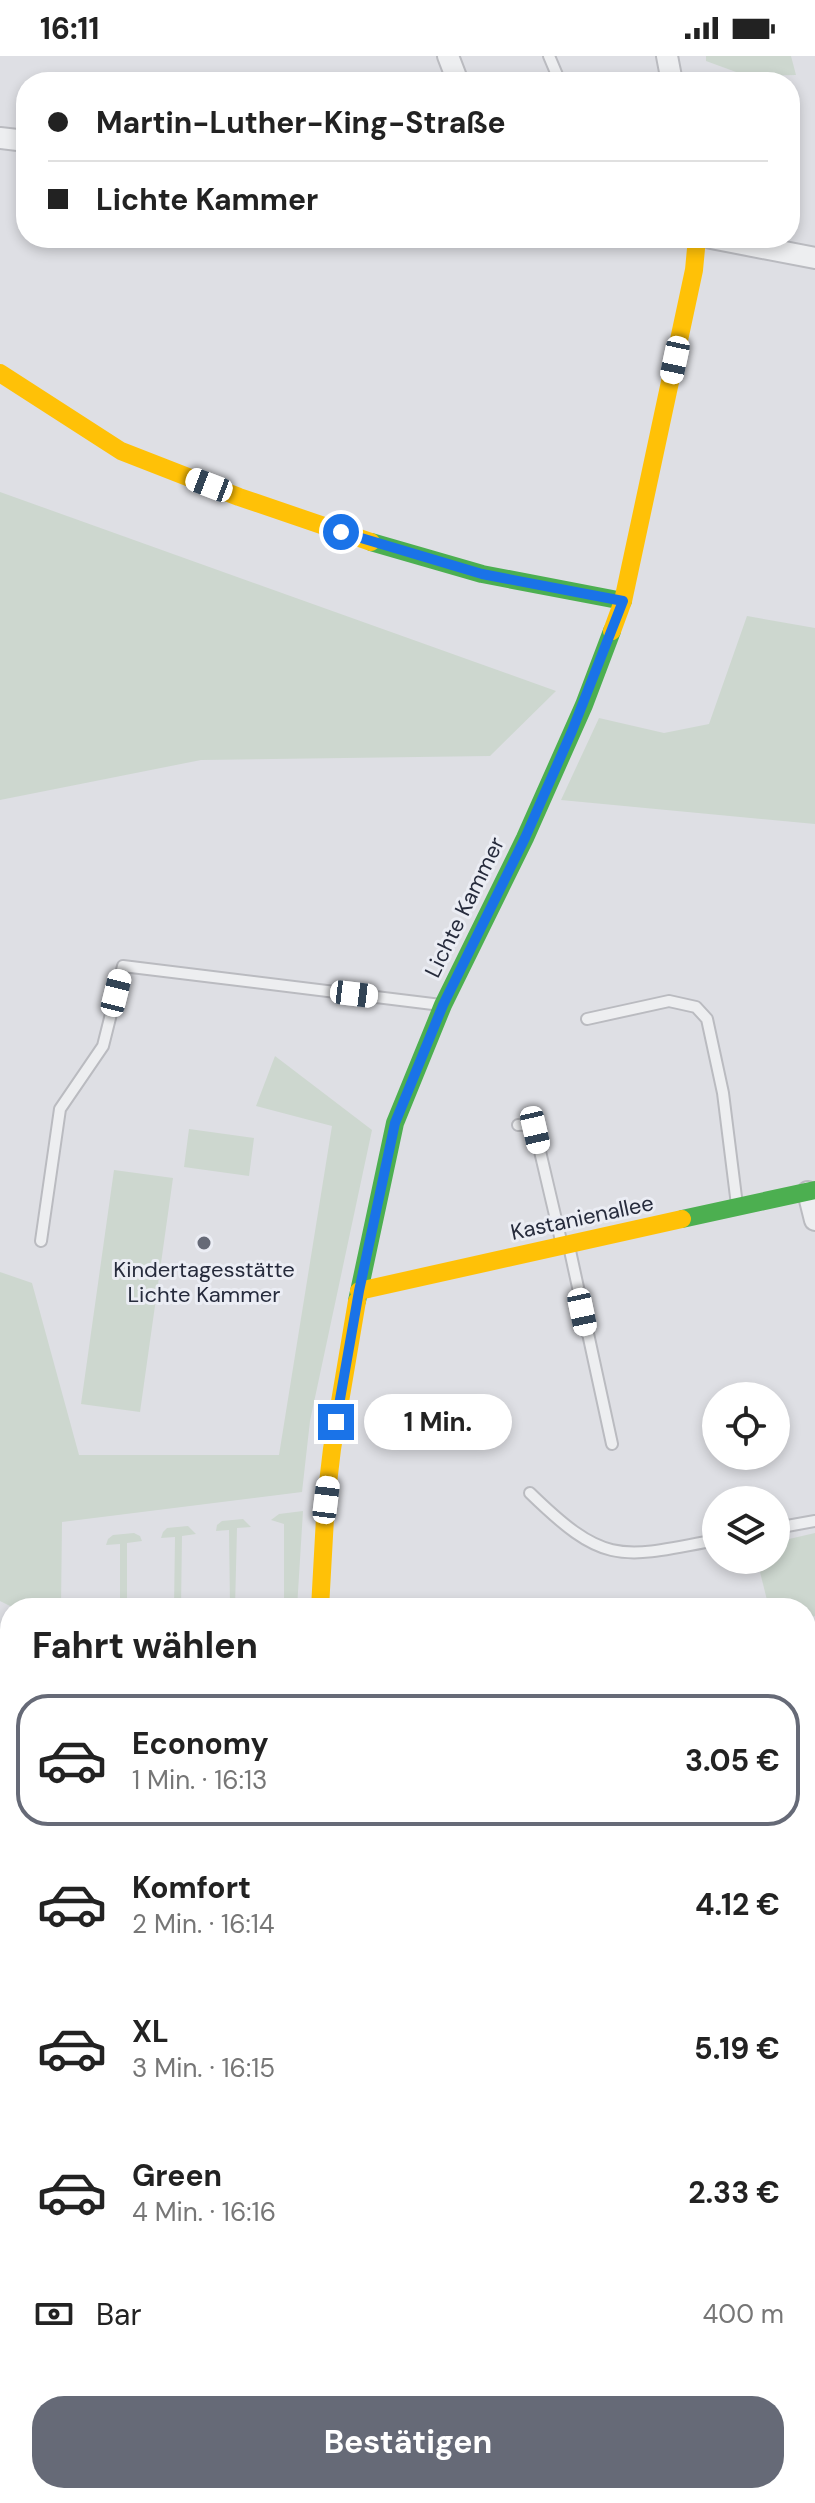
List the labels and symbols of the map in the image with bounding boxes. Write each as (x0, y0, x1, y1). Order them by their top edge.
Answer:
car (658, 334, 692, 386)
car (182, 465, 236, 505)
route start (323, 514, 359, 550)
street label: Lichte Kammer (418, 832, 511, 982)
car (99, 967, 133, 1019)
car (329, 979, 379, 1009)
car (518, 1104, 552, 1156)
street label: Kastanienallee (508, 1188, 656, 1247)
marker: Kindertagesstätte Lichte Kammer (195, 1234, 213, 1252)
place label: Kindertagesstätte Lichte Kammer (113, 1255, 295, 1309)
car (565, 1286, 599, 1338)
callout: 1 Min. (364, 1394, 512, 1450)
route end (318, 1404, 354, 1440)
car (311, 1475, 341, 1525)

